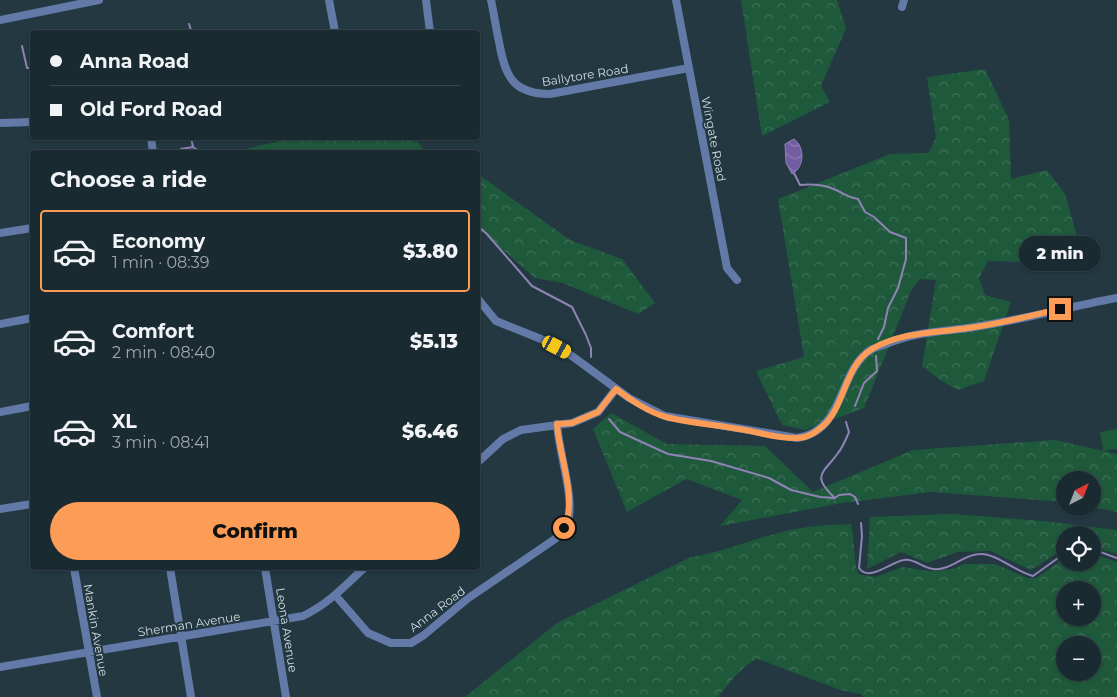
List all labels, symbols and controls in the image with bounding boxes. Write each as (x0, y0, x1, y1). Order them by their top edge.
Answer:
text: Anna Road (80, 50, 189, 73)
street label: Ballytore Road (541, 61, 629, 89)
street label: Wingate Road (698, 95, 730, 183)
text: Old Ford Road (80, 98, 222, 121)
text: Choose a ride (50, 166, 207, 193)
icon: car (52, 229, 97, 274)
text: Economy (112, 230, 205, 253)
callout: 2 min (1019, 236, 1101, 272)
text: $3.80 (403, 240, 458, 263)
text: 2 min (1036, 244, 1084, 263)
text: 1 min · 08:39 (112, 253, 209, 272)
route end (1049, 298, 1071, 320)
icon: car (52, 319, 97, 364)
text: Comfort (112, 320, 194, 343)
text: $5.13 (410, 330, 458, 353)
car (540, 333, 573, 361)
text: 2 min · 08:40 (112, 343, 215, 362)
icon: car (52, 409, 97, 454)
text: XL (112, 410, 137, 433)
text: $6.46 (402, 420, 458, 443)
text: 3 min · 08:41 (112, 433, 210, 452)
north arrow (1056, 471, 1101, 516)
map controls (1056, 471, 1101, 681)
button: Confirm (50, 502, 460, 560)
route start (553, 517, 575, 539)
button: locate (1056, 526, 1101, 571)
button: + (1056, 581, 1101, 626)
street label: Mankin Avenue (80, 583, 112, 677)
street label: Anna Road (406, 583, 468, 635)
street label: Leona Avenue (273, 587, 301, 673)
street label: Sherman Avenue (137, 608, 241, 640)
button: − (1056, 636, 1101, 681)

